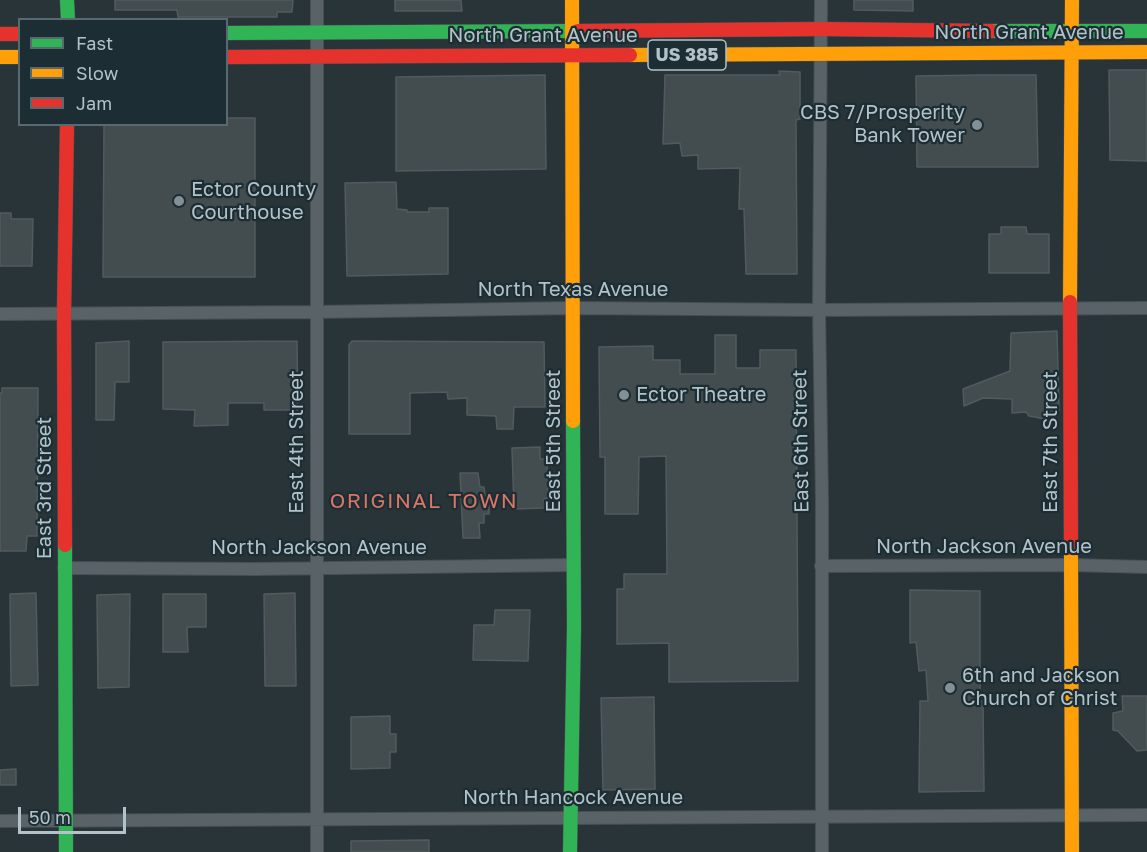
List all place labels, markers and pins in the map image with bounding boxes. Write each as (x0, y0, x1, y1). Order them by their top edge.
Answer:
place label: CBS 7/Prosperity Bank Tower (800, 101, 965, 148)
marker: CBS 7/Prosperity Bank Tower (970, 118, 984, 132)
place label: Ector County Courthouse (191, 178, 316, 225)
marker: Ector County Courthouse (172, 194, 186, 208)
place label: Ector Theatre (636, 383, 766, 407)
marker: Ector Theatre (617, 388, 631, 402)
place label: 6th and Jackson Church of Christ (962, 664, 1120, 711)
marker: 6th and Jackson Church of Christ (943, 681, 957, 695)

